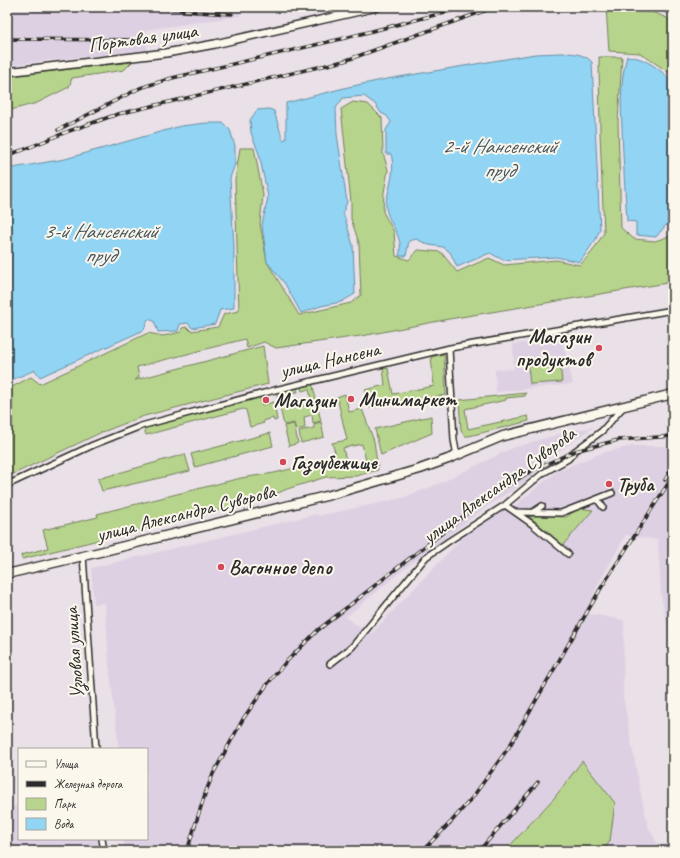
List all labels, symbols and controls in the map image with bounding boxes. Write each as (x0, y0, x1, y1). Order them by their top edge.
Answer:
street label: Портовая улица (87, 18, 200, 58)
water label: 2-й Нансенский пруд (442, 133, 560, 183)
water label: 3-й Нансенский пруд (43, 218, 161, 268)
place label: Магазин продуктов (516, 324, 595, 373)
street label: улица Нансена (277, 336, 384, 384)
marker: Магазин продуктов (594, 343, 604, 353)
place label: Минимаркет (359, 387, 457, 412)
place label: Магазин (274, 388, 338, 414)
marker: Минимаркет (346, 394, 356, 404)
marker: Магазин (261, 395, 271, 405)
street label: улица Александра Суворова (417, 420, 582, 550)
place label: Газоубежище (291, 450, 378, 476)
marker: Газоубежище (278, 457, 288, 467)
place label: Труба (617, 472, 655, 497)
street label: улица Александра Суворова (93, 478, 279, 548)
marker: Труба (604, 479, 614, 489)
place label: Вагонное депо (229, 555, 333, 580)
marker: Вагонное депо (216, 562, 226, 572)
street label: Узловая улица (58, 605, 91, 700)
legend (18, 748, 148, 840)
text: Улица (54, 756, 79, 772)
text: Железная дорога (54, 776, 123, 792)
text: Парк (54, 796, 77, 812)
text: Вода (54, 816, 75, 832)

